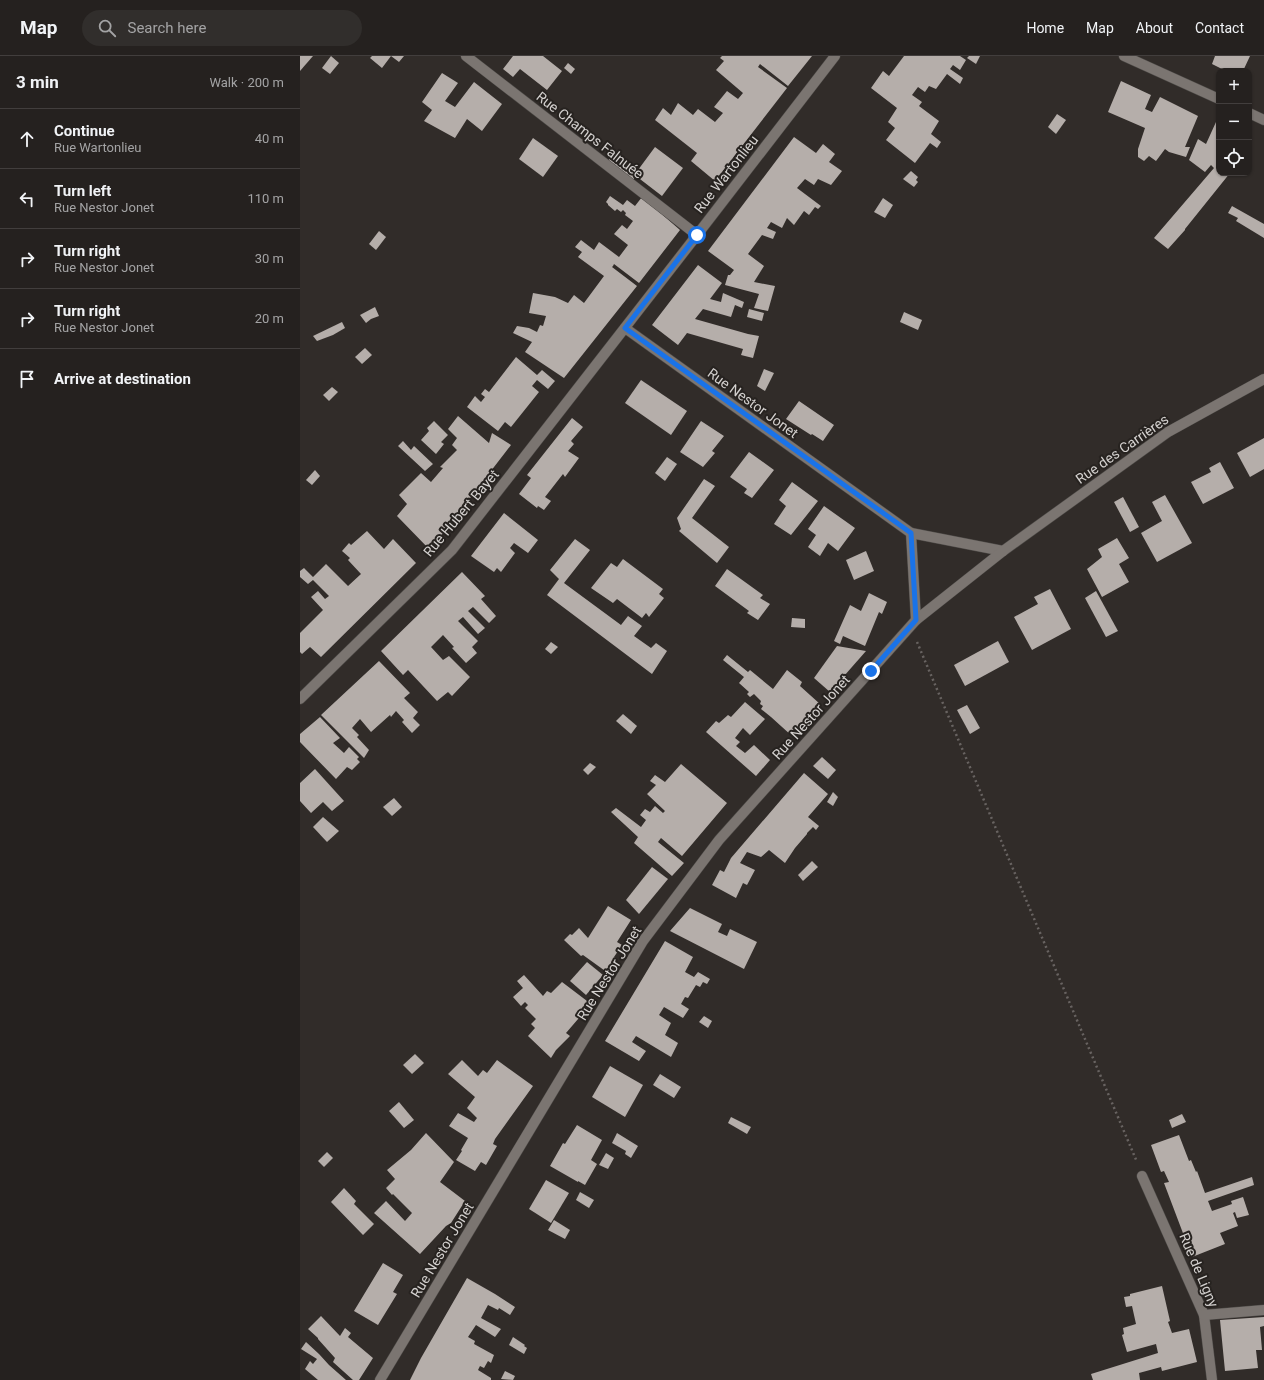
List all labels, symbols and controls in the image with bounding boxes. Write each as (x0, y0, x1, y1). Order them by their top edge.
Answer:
search box (82, 10, 362, 46)
text: Map (20, 16, 58, 39)
icon: search (96, 17, 118, 39)
text: Search here (128, 19, 206, 37)
text: Home (1026, 20, 1064, 36)
text: Map (1086, 20, 1114, 36)
text: About (1136, 20, 1173, 36)
text: Contact (1195, 20, 1244, 36)
map controls (1216, 68, 1252, 176)
button: + (1216, 68, 1252, 104)
text: 3 min (16, 72, 59, 92)
text: Walk · 200 m (209, 75, 284, 90)
street label: Rue Champs Falnuée (533, 88, 647, 182)
button: − (1216, 104, 1252, 140)
text: Continue (54, 122, 115, 140)
icon: ahead (16, 128, 38, 150)
text: 40 m (255, 131, 284, 146)
street label: Rue Wartonlieu (691, 132, 761, 216)
text: Rue Wartonlieu (54, 140, 142, 155)
button: locate (1216, 140, 1252, 176)
text: Turn left (54, 182, 111, 200)
icon: left (16, 188, 38, 210)
text: 110 m (247, 191, 284, 206)
text: Rue Nestor Jonet (54, 200, 154, 215)
route start (688, 226, 706, 244)
text: Turn right (54, 242, 120, 260)
icon: right (16, 248, 38, 270)
text: 30 m (255, 251, 284, 266)
text: Rue Nestor Jonet (54, 260, 154, 275)
text: Turn right (54, 302, 120, 320)
icon: right (16, 308, 38, 330)
text: 20 m (255, 311, 284, 326)
text: Rue Nestor Jonet (54, 320, 154, 335)
street label: Rue Nestor Jonet (705, 365, 802, 441)
icon: arrive (16, 368, 38, 390)
text: Arrive at destination (54, 370, 191, 388)
street label: Rue des Carrières (1073, 411, 1171, 487)
street label: Rue Hubert Bayet (420, 466, 502, 560)
route end (862, 662, 880, 680)
street label: Rue Nestor Jonet (769, 671, 853, 762)
street label: Rue Nestor Jonet (574, 923, 645, 1023)
street label: Rue Nestor Jonet (407, 1199, 477, 1300)
street label: Rue de Ligny (1176, 1230, 1222, 1310)

